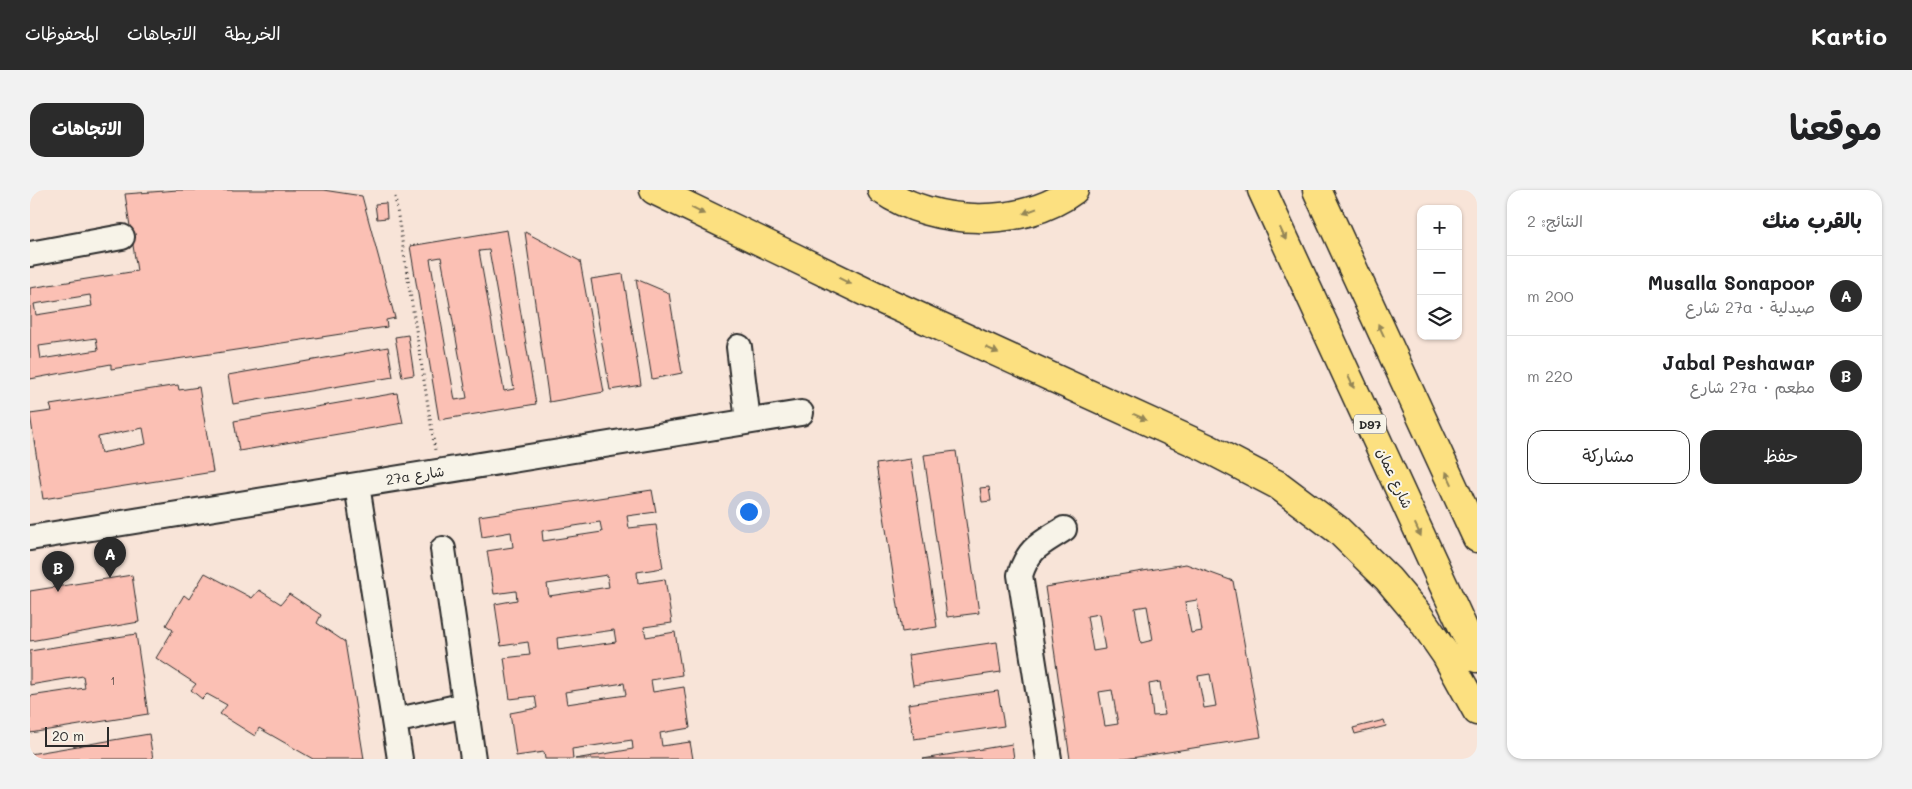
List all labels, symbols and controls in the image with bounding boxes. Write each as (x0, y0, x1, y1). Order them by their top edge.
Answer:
text: Kartio (1811, 20, 1887, 51)
text: المحفوظات (25, 21, 99, 45)
text: الاتجاهات (127, 21, 197, 45)
text: الخريطة (225, 21, 281, 45)
button: الاتجاهات (30, 103, 144, 157)
text: موقعنا (1789, 103, 1882, 149)
map controls (1417, 205, 1462, 340)
button: + (1417, 205, 1462, 250)
text: بالقرب منك (1762, 206, 1862, 233)
one-way arrow (691, 207, 705, 215)
one-way arrow (1022, 207, 1037, 215)
text: النتائج: 2 (1527, 210, 1583, 231)
one-way arrow (1279, 227, 1287, 241)
button: − (1417, 250, 1462, 295)
text: Musalla Sonapoor (1648, 270, 1815, 295)
one-way arrow (838, 278, 852, 286)
text: 200 m (1527, 285, 1574, 306)
text: A (1840, 285, 1852, 306)
button: layers (1417, 295, 1462, 340)
text: صيدلية · 27a شارع (1685, 296, 1815, 317)
one-way arrow (1377, 323, 1385, 337)
one-way arrow (985, 346, 999, 354)
text: Jabal Peshawar (1662, 350, 1815, 375)
text: 220 m (1527, 365, 1573, 386)
text: B (1841, 365, 1851, 386)
one-way arrow (1347, 375, 1355, 389)
text: مطعم · 27a شارع (1690, 376, 1815, 397)
one-way arrow (1133, 414, 1147, 422)
road number: D97 (1354, 414, 1386, 433)
button: مشاركة (1527, 430, 1690, 484)
button: حفظ (1700, 430, 1862, 484)
street label: شارع عمان (1372, 445, 1417, 512)
street label: 27a شارع (384, 461, 446, 490)
one-way arrow (1445, 471, 1453, 485)
your location (736, 499, 762, 525)
one-way arrow (1415, 523, 1423, 537)
pin: A (94, 537, 126, 578)
pin: B (42, 551, 74, 592)
house number: 1 (111, 673, 115, 688)
scale bar (45, 724, 109, 747)
text: 20 m (52, 726, 84, 745)

